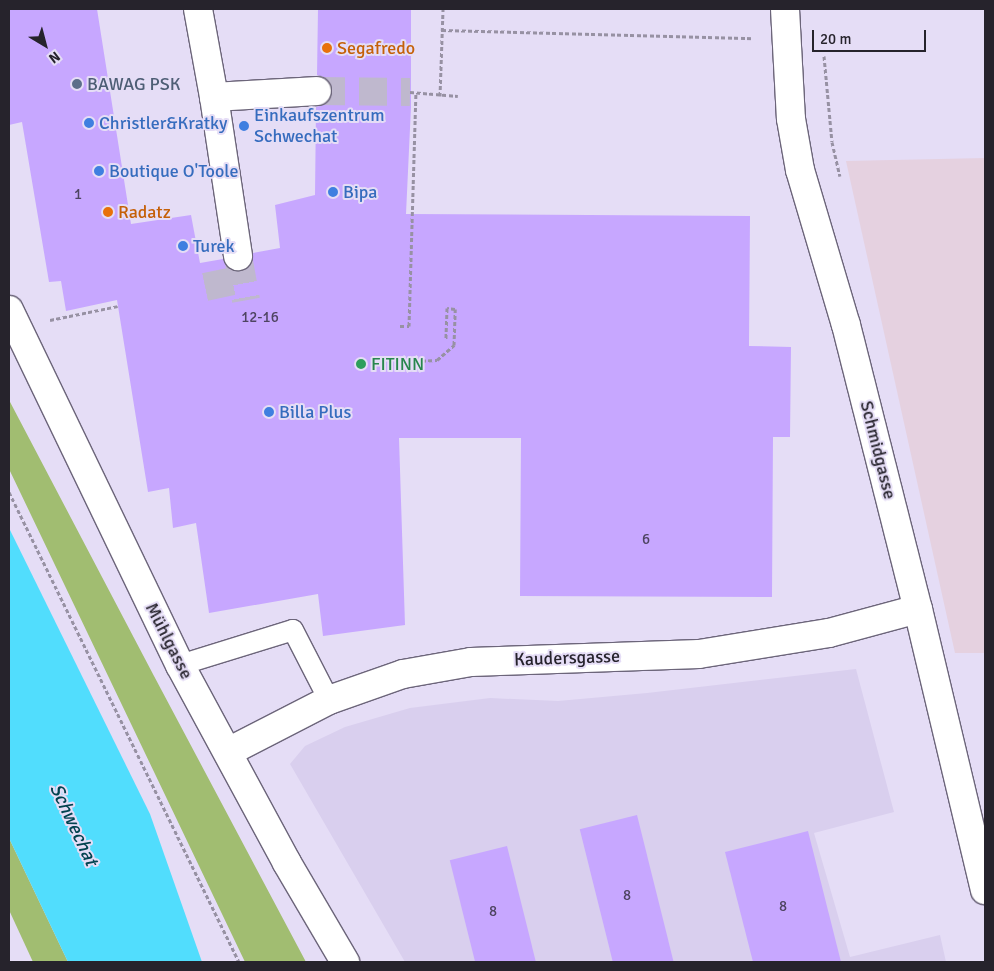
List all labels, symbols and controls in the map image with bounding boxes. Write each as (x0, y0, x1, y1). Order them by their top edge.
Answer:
north arrow (20, 20, 70, 70)
scale bar (814, 20, 928, 52)
text: 20 m (820, 30, 851, 48)
place label: Segafredo (337, 37, 415, 59)
marker: Segafredo (321, 42, 333, 54)
text: N (45, 48, 63, 67)
place label: BAWAG PSK (87, 73, 180, 95)
marker: BAWAG PSK (71, 78, 83, 90)
place label: Einkaufszentrum Schwechat (254, 105, 385, 148)
place label: Christler&Kratky (99, 112, 227, 134)
marker: Christler&Kratky (83, 117, 95, 129)
marker: Einkaufszentrum Schwechat (238, 120, 250, 132)
place label: Boutique O'Toole (109, 160, 238, 182)
marker: Boutique O'Toole (93, 165, 105, 177)
place label: Bipa (343, 181, 377, 203)
house number: 1 (74, 186, 82, 204)
marker: Bipa (327, 186, 339, 198)
place label: Radatz (118, 201, 171, 223)
marker: Radatz (102, 206, 114, 218)
place label: Turek (193, 235, 235, 257)
marker: Turek (177, 240, 189, 252)
house number: 12-16 (241, 309, 279, 327)
place label: FITINN (371, 353, 424, 375)
marker: FITINN (355, 358, 367, 370)
street label: Schmidgasse (855, 399, 901, 501)
place label: Billa Plus (279, 401, 351, 423)
marker: Billa Plus (263, 406, 275, 418)
house number: 6 (642, 531, 650, 549)
street label: Mühlgasse (141, 599, 197, 683)
street label: Kaudersgasse (514, 645, 620, 671)
water label: Schwechat (44, 780, 102, 870)
house number: 8 (623, 887, 631, 905)
house number: 8 (779, 898, 787, 916)
house number: 8 (489, 903, 497, 921)

